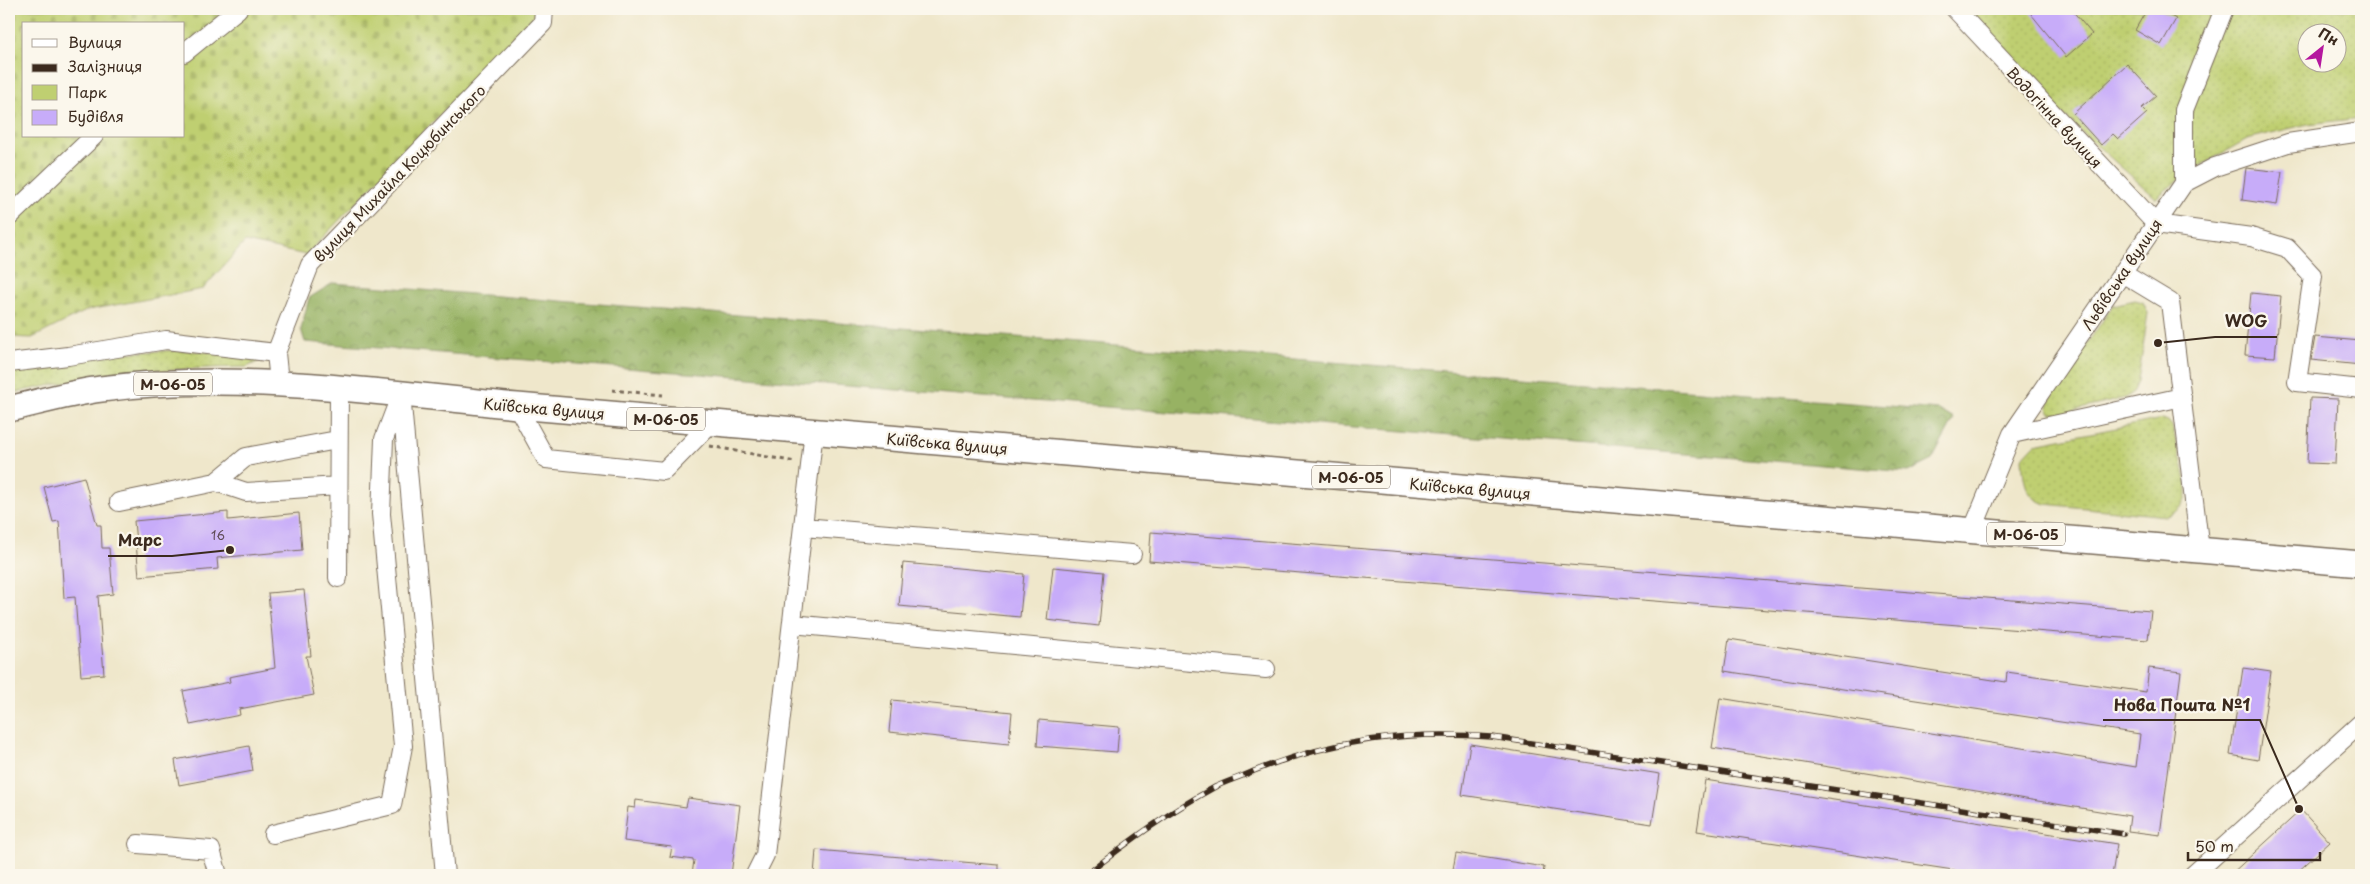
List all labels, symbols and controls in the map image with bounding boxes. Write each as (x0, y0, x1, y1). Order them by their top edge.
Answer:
legend (22, 22, 185, 138)
north arrow (2298, 22, 2348, 72)
text: Пн (2315, 22, 2343, 50)
text: Вулиця (68, 30, 122, 53)
text: Залізниця (67, 54, 142, 77)
street label: Водогінна вулиця (2002, 61, 2108, 173)
street label: вулиця Михайла Коцюбинського (308, 79, 490, 267)
text: Парк (68, 80, 107, 103)
text: Будівля (68, 104, 124, 127)
street label: Львівська вулиця (2075, 214, 2167, 334)
callout: WOG (2215, 306, 2277, 337)
text: WOG (2225, 308, 2267, 332)
road number: М-06-05 (134, 372, 212, 396)
street label: Київська вулиця (482, 391, 606, 425)
road number: М-06-05 (627, 408, 705, 430)
street label: Київська вулиця (885, 426, 1009, 460)
road number: М-06-05 (1312, 466, 1390, 488)
street label: Київська вулиця (1408, 471, 1532, 505)
road number: М-06-05 (1987, 522, 2065, 546)
callout: Марс (108, 525, 172, 556)
house number: 16 (211, 526, 225, 544)
text: Марс (118, 527, 162, 551)
callout: Нова Пошта №1 (2103, 689, 2260, 720)
text: Нова Пошта №1 (2114, 692, 2251, 716)
scale bar (2188, 829, 2320, 861)
text: 50 m (2195, 834, 2234, 857)

